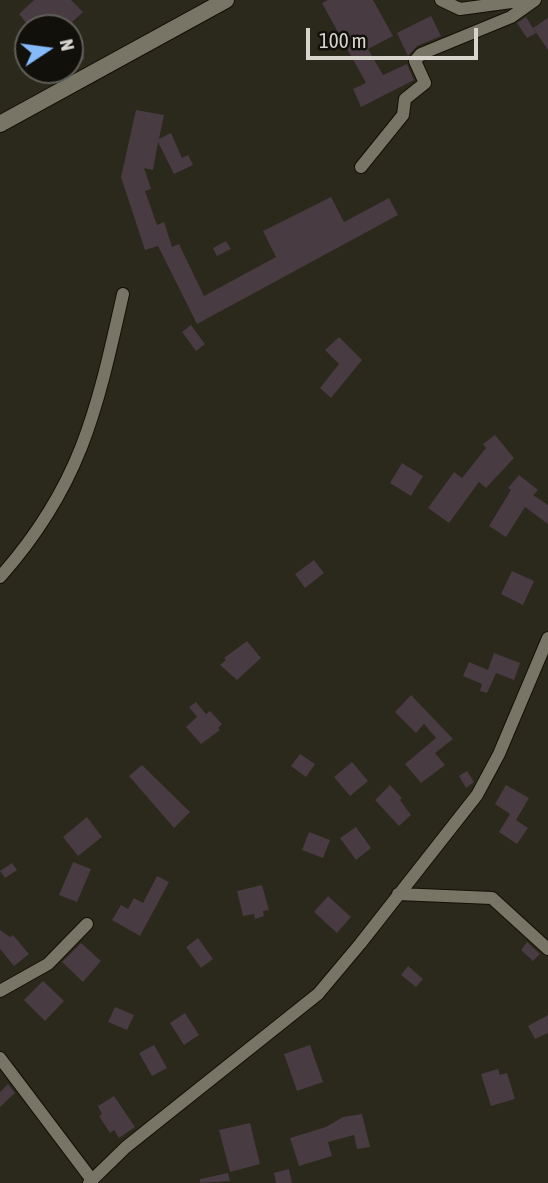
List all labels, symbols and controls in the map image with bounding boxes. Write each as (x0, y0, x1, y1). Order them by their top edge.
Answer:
north arrow (14, 14, 84, 84)
scale bar (310, 14, 482, 58)
text: 100 m (319, 28, 367, 52)
text: N (56, 37, 79, 53)

